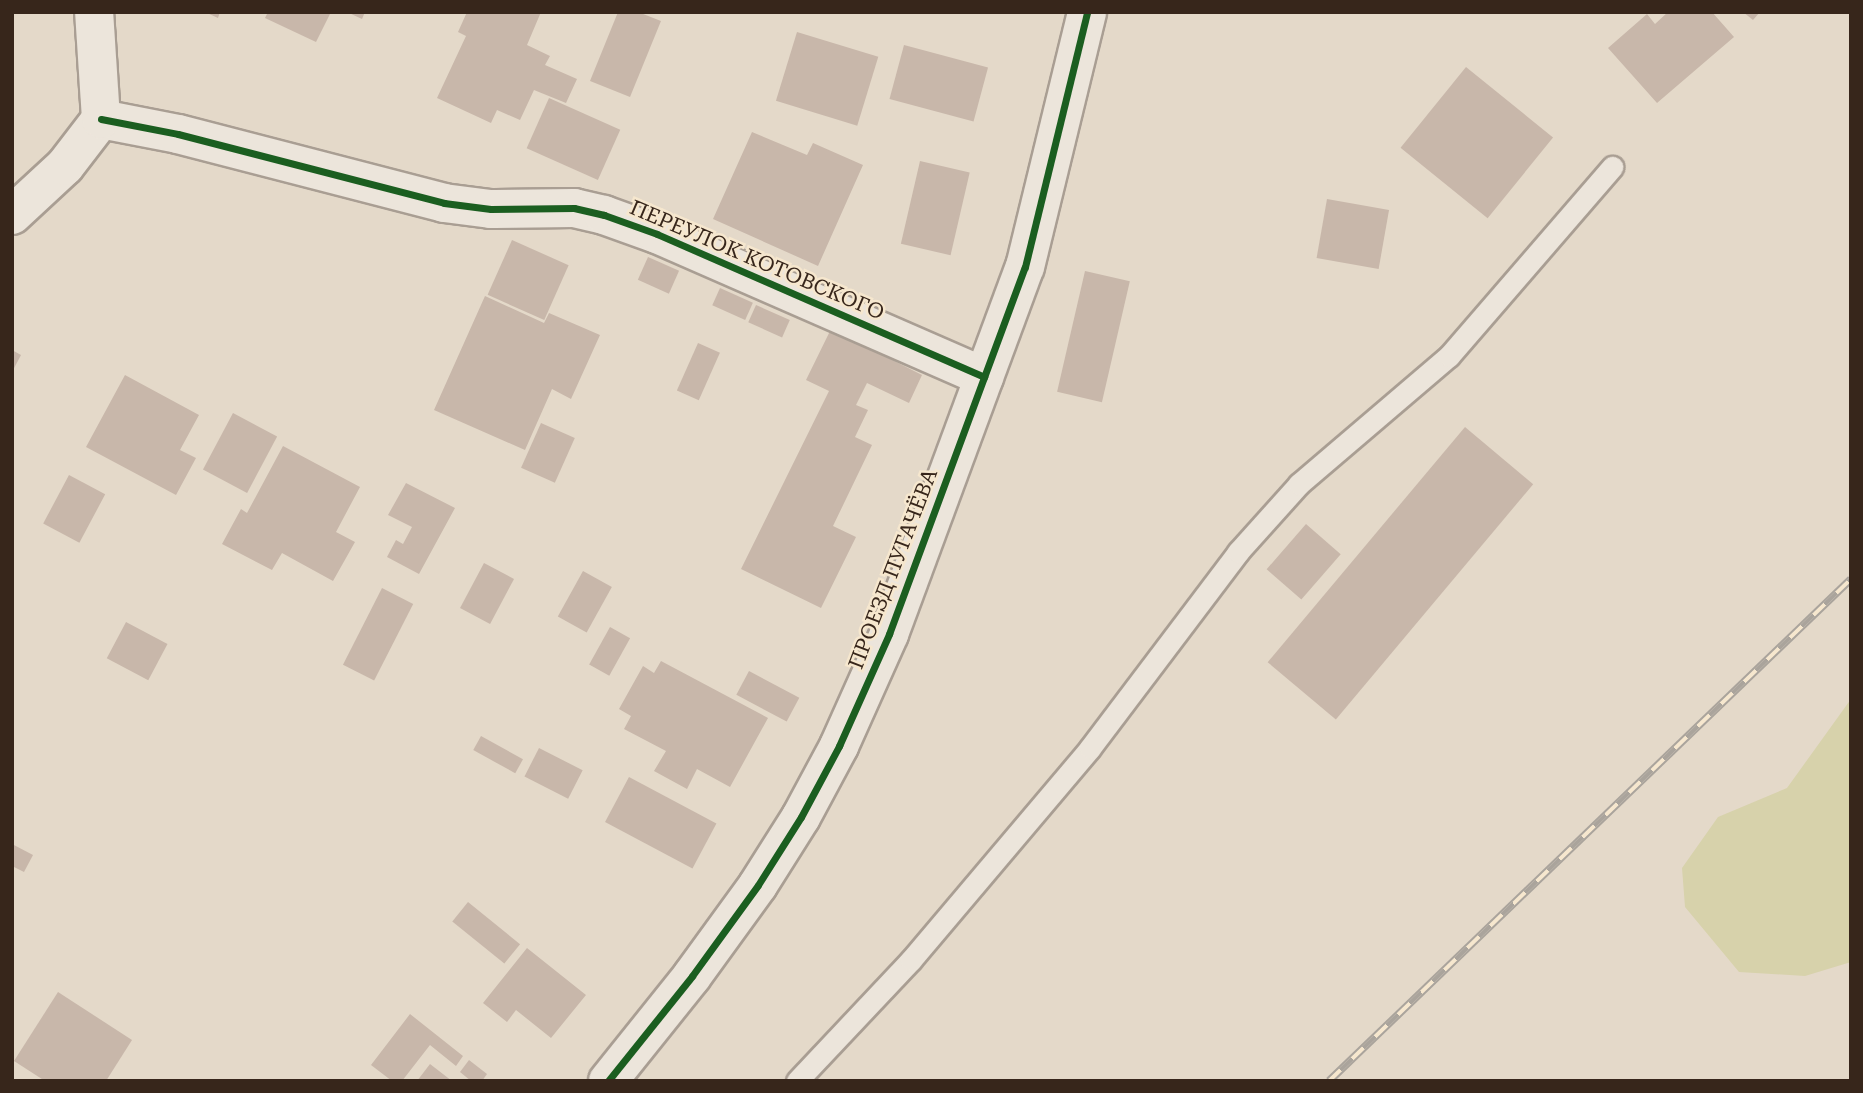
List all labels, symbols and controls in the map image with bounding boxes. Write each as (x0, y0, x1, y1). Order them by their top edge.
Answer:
street label: ПЕРЕУЛОК КОТОВСКОГО (626, 195, 888, 325)
street label: ПРОЕЗД ПУГАЧЁВА (843, 465, 943, 673)

